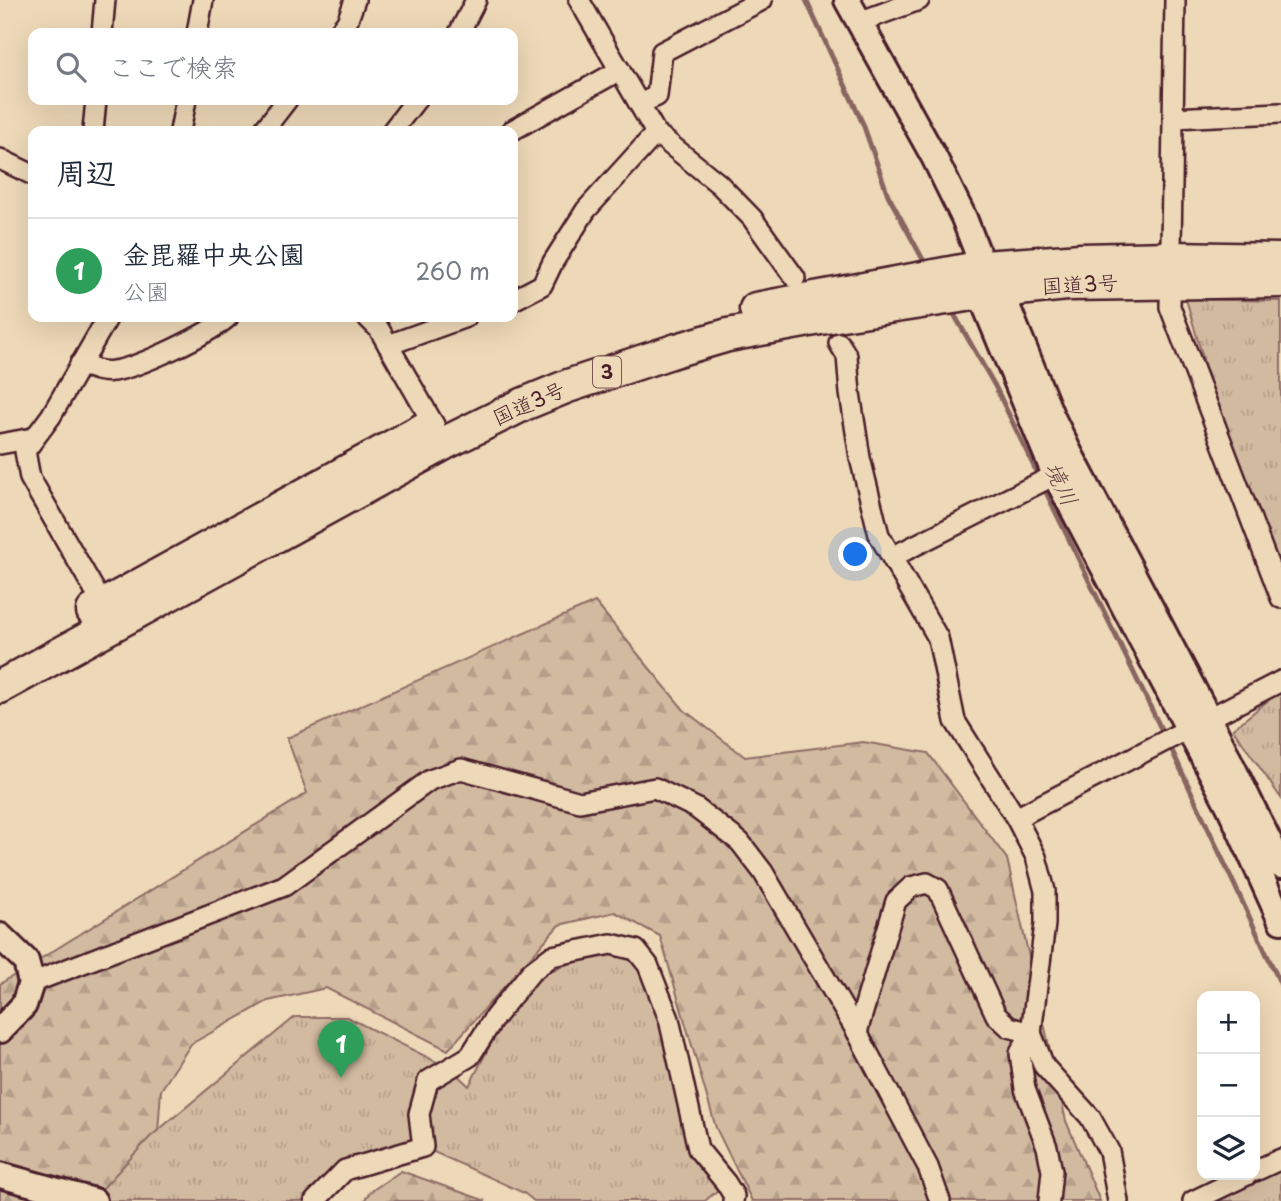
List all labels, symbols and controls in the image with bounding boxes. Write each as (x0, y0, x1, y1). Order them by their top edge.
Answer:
search box (28, 28, 518, 105)
text: ここで検索 (108, 47, 238, 86)
icon: search (52, 48, 90, 86)
text: 周辺 (56, 149, 116, 194)
text: 金毘羅中央公園 (123, 234, 305, 273)
text: 1 (74, 253, 85, 288)
text: 260 m (415, 253, 490, 288)
street label: 国道3号 (1041, 265, 1119, 301)
text: 公園 (123, 273, 169, 308)
road number: 3 (593, 356, 621, 388)
street label: 国道3号 (487, 372, 570, 432)
water label: 境川 (1037, 455, 1088, 512)
your location (838, 537, 872, 571)
map controls (1197, 991, 1260, 1180)
button: + (1197, 991, 1260, 1054)
pin: 1 (318, 1020, 364, 1078)
button: − (1197, 1054, 1260, 1117)
button: layers (1197, 1117, 1260, 1180)

